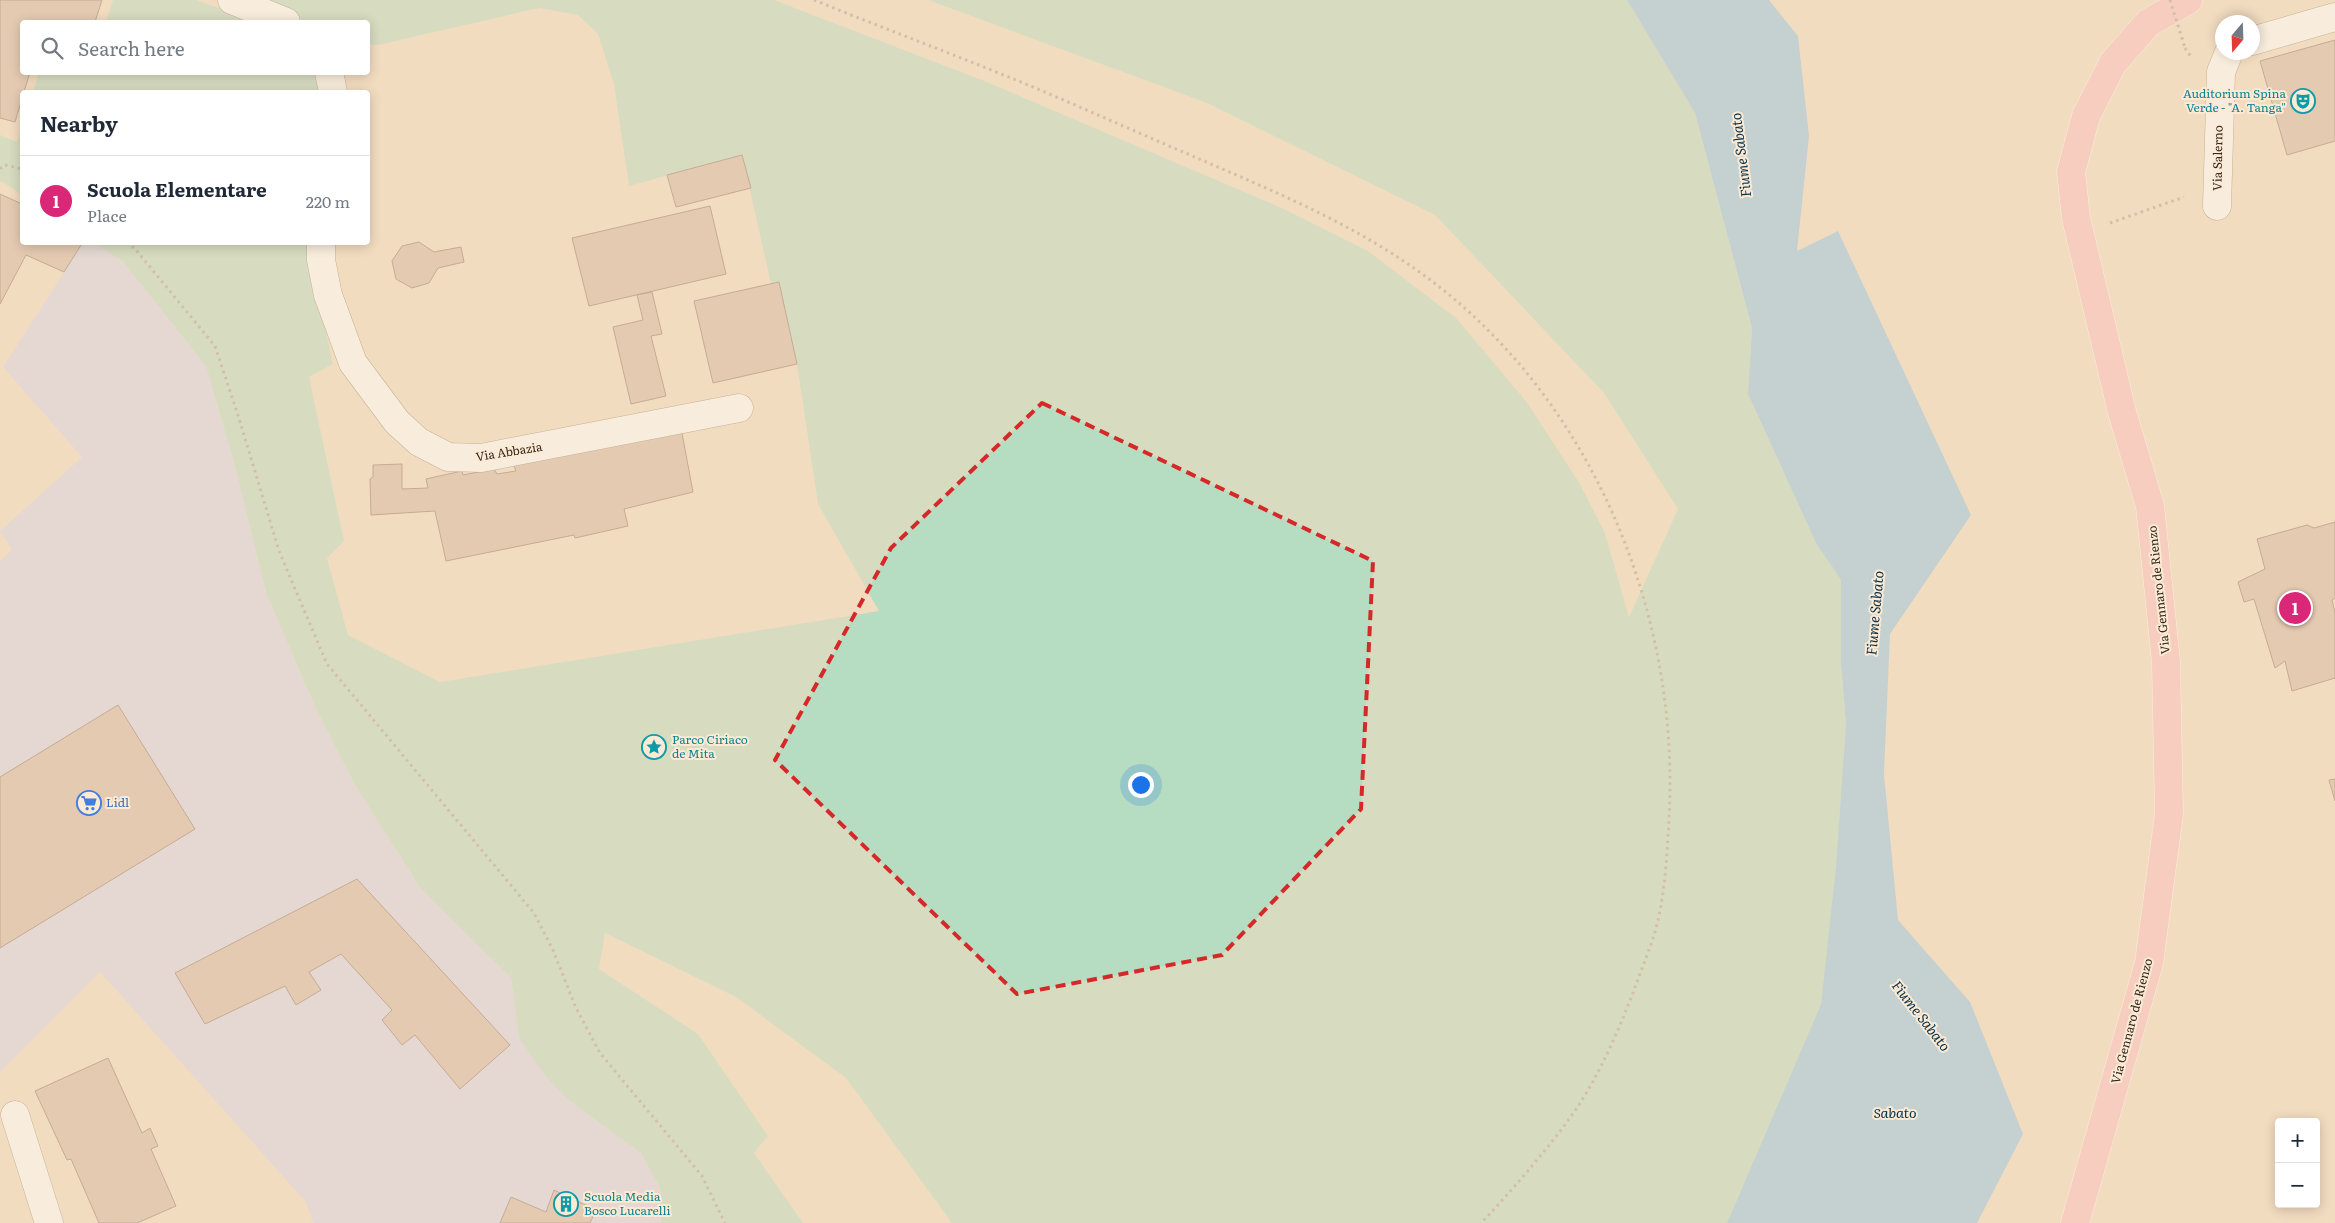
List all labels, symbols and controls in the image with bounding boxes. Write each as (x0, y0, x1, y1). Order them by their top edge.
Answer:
north arrow (2215, 15, 2260, 60)
search box (20, 20, 370, 75)
icon: search (38, 34, 66, 62)
text: Search here (78, 34, 185, 62)
place label: Auditorium Spina Verde - "A. Tanga" (2183, 84, 2287, 116)
theatre icon: Auditorium Spina Verde - "A. Tanga" (2290, 88, 2316, 114)
text: Nearby (40, 107, 118, 138)
water label: Fiume Sabato (1725, 112, 1755, 198)
street label: Via Salerno (2207, 125, 2227, 191)
text: Scuola Elementare (87, 175, 267, 203)
text: 1 (53, 189, 59, 213)
text: 220 m (306, 189, 350, 213)
text: Place (87, 203, 127, 227)
street label: Via Abbazia (474, 437, 544, 465)
street label: Via Gennaro de Rienzo (2142, 525, 2174, 655)
water label: Fiume Sabato (1860, 570, 1888, 656)
pin: 1 (2279, 589, 2311, 627)
place label: Parco Ciriaco de Mita (672, 730, 748, 762)
place icon: Parco Ciriaco de Mita (641, 734, 667, 760)
your location (1128, 772, 1154, 798)
supermarket icon: Lidl (76, 790, 102, 816)
place label: Lidl (106, 793, 129, 811)
street label: Via Gennaro de Rienzo (2106, 956, 2156, 1085)
water label: Fiume Sabato (1888, 976, 1956, 1055)
water label: Sabato (1873, 1102, 1917, 1122)
map controls (2275, 1118, 2320, 1208)
button: + (2275, 1118, 2320, 1163)
button: − (2275, 1163, 2320, 1208)
place label: Scuola Media Bosco Lucarelli (584, 1187, 671, 1219)
building icon: Scuola Media Bosco Lucarelli (553, 1191, 579, 1217)

